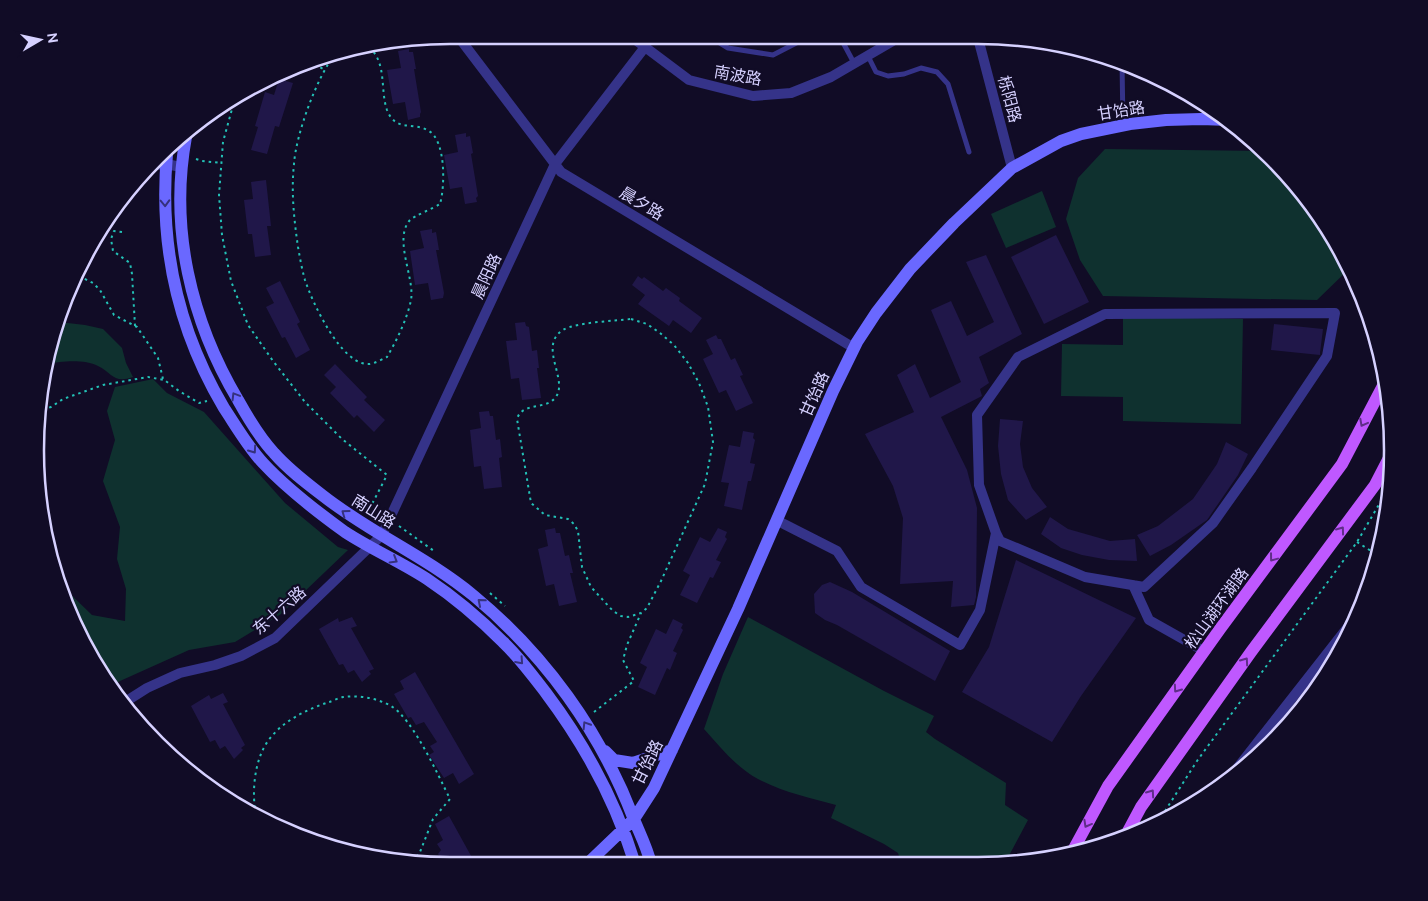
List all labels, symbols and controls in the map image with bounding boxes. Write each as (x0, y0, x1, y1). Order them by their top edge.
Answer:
north arrow (15, 15, 65, 65)
text: N (44, 32, 62, 44)
street label: 南波路 (713, 62, 763, 88)
street label: 栎阳路 (995, 73, 1025, 125)
street label: 甘饴路 (1096, 97, 1146, 123)
street label: 晨夕路 (617, 183, 667, 223)
one-way arrow (159, 199, 170, 207)
street label: 晨阳路 (468, 250, 504, 302)
street label: 甘饴路 (796, 368, 832, 420)
one-way arrow (232, 392, 242, 401)
one-way arrow (1359, 418, 1369, 427)
one-way arrow (247, 444, 256, 454)
street label: 南山路 (349, 491, 399, 531)
one-way arrow (341, 510, 351, 519)
one-way arrow (1336, 527, 1344, 536)
one-way arrow (1270, 552, 1278, 561)
one-way arrow (389, 553, 398, 563)
street label: 松山湖环湖路 (1181, 564, 1251, 652)
street label: 东十六路 (249, 582, 309, 638)
one-way arrow (477, 599, 486, 608)
one-way arrow (514, 656, 523, 665)
one-way arrow (1239, 657, 1248, 667)
one-way arrow (1174, 683, 1183, 693)
one-way arrow (583, 721, 593, 730)
street label: 甘饴路 (628, 736, 666, 788)
one-way arrow (1145, 789, 1154, 799)
one-way arrow (1083, 819, 1093, 828)

